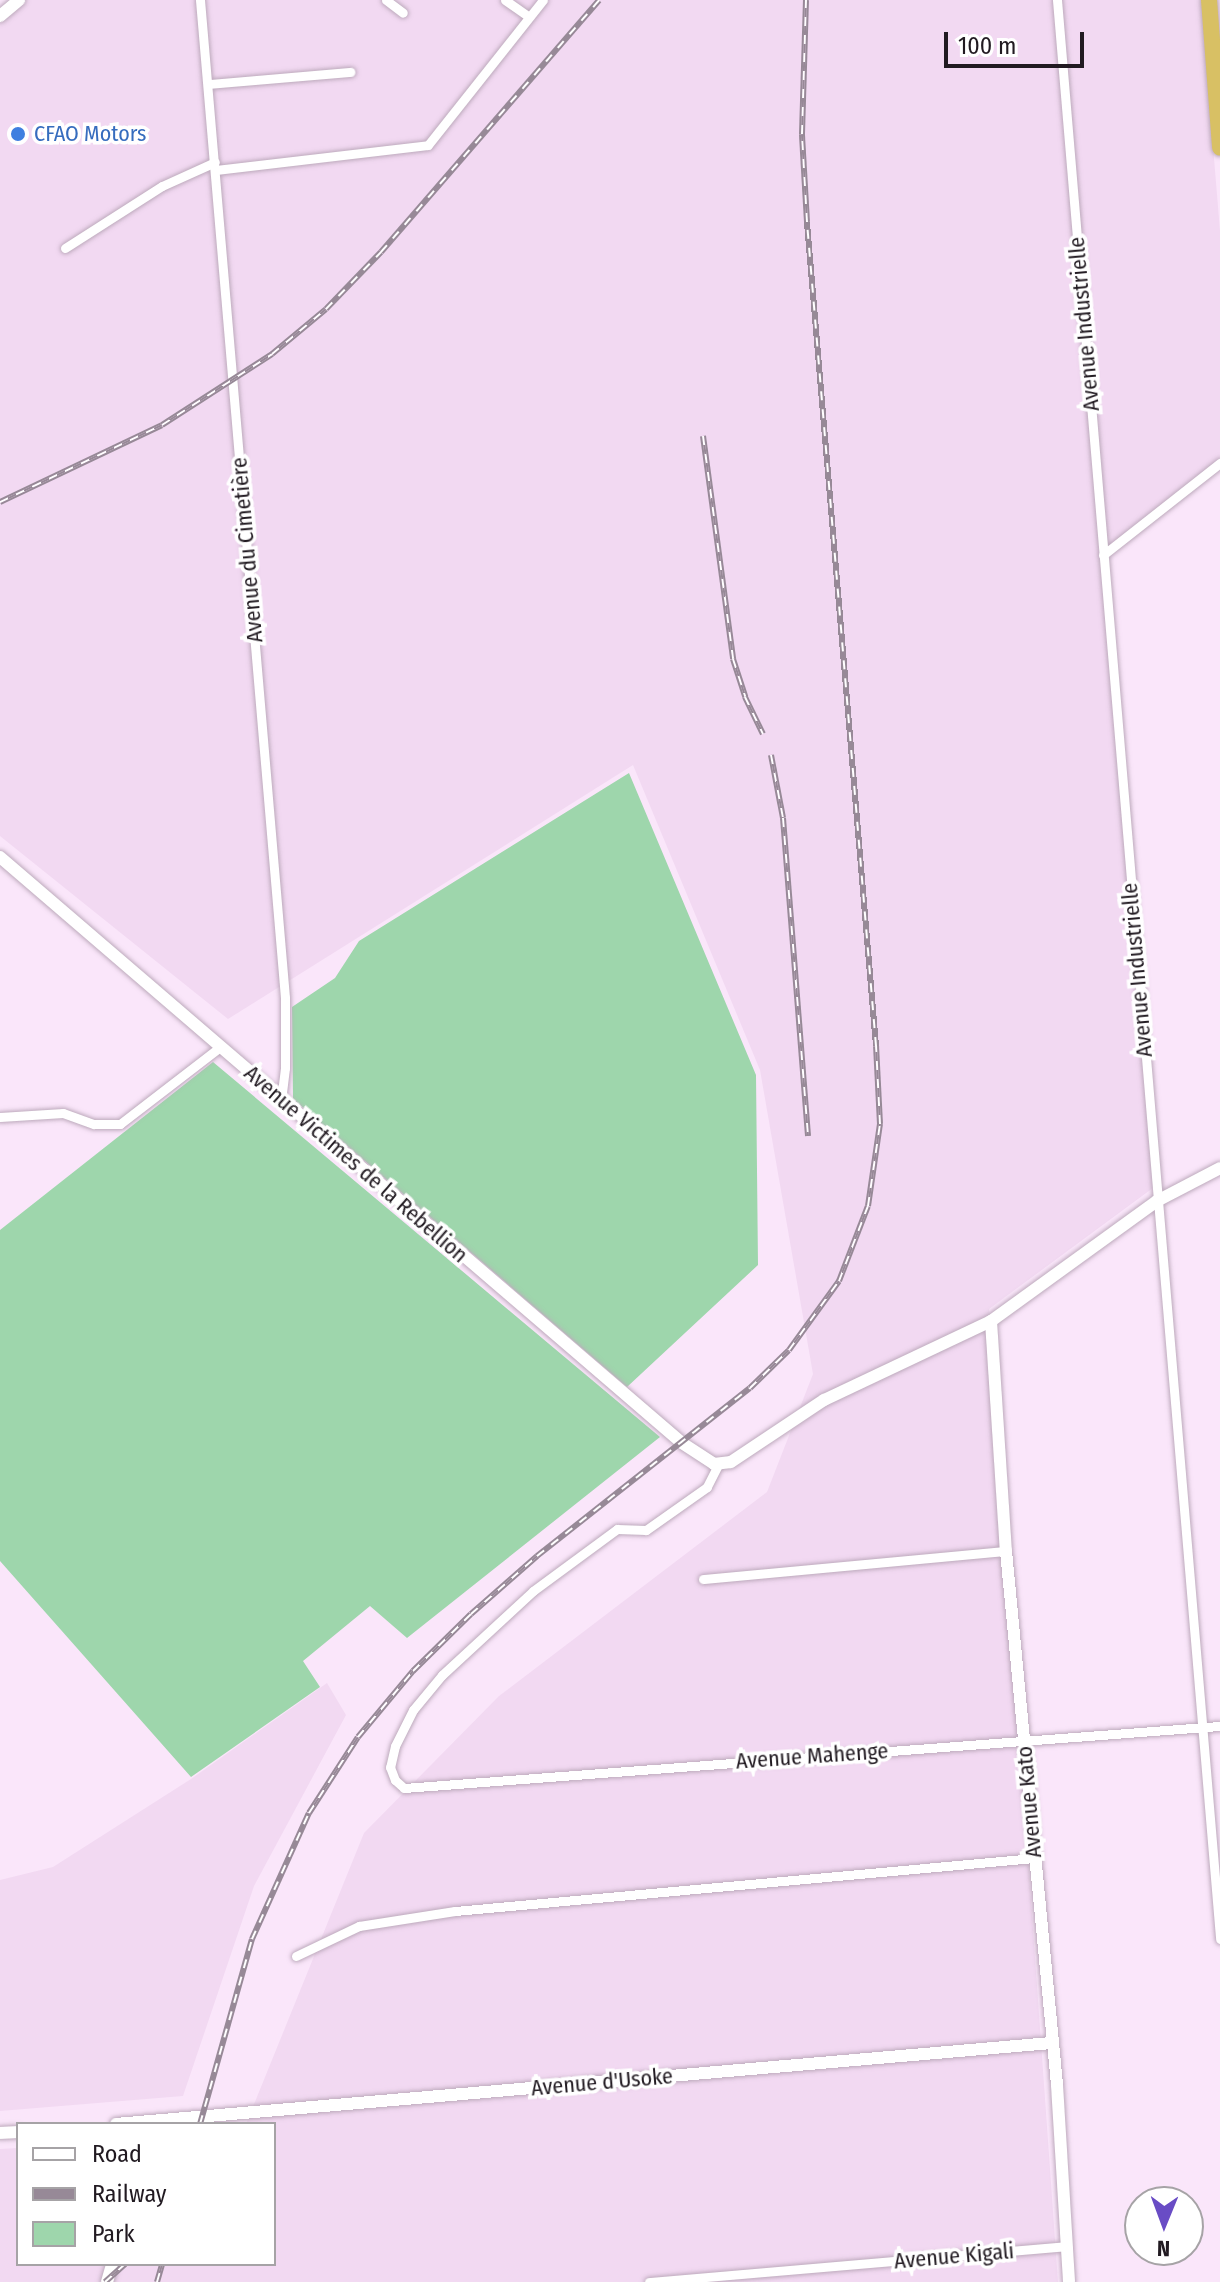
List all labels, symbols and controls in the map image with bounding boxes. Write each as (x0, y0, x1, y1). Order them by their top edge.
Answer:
scale bar (948, 16, 1088, 66)
text: 100 m (958, 32, 1016, 60)
place label: CFAO Motors (34, 121, 146, 147)
marker: CFAO Motors (9, 125, 27, 143)
street label: Avenue Industrielle (1063, 236, 1105, 412)
street label: Avenue du Cimetière (226, 456, 268, 644)
street label: Avenue Industrielle (1116, 882, 1158, 1058)
street label: Avenue Victimes de la Rebellion (239, 1060, 473, 1268)
street label: Avenue Mahenge (735, 1738, 889, 1774)
street label: Avenue Kato (1011, 1745, 1047, 1859)
street label: Avenue d'Usoke (530, 2063, 674, 2101)
legend (16, 2122, 276, 2266)
text: Road (92, 2140, 142, 2168)
text: Railway (92, 2180, 167, 2208)
north arrow (1124, 2186, 1204, 2266)
text: Park (92, 2220, 135, 2248)
text: N (1157, 2235, 1170, 2262)
street label: Avenue Kigali (893, 2238, 1015, 2274)

